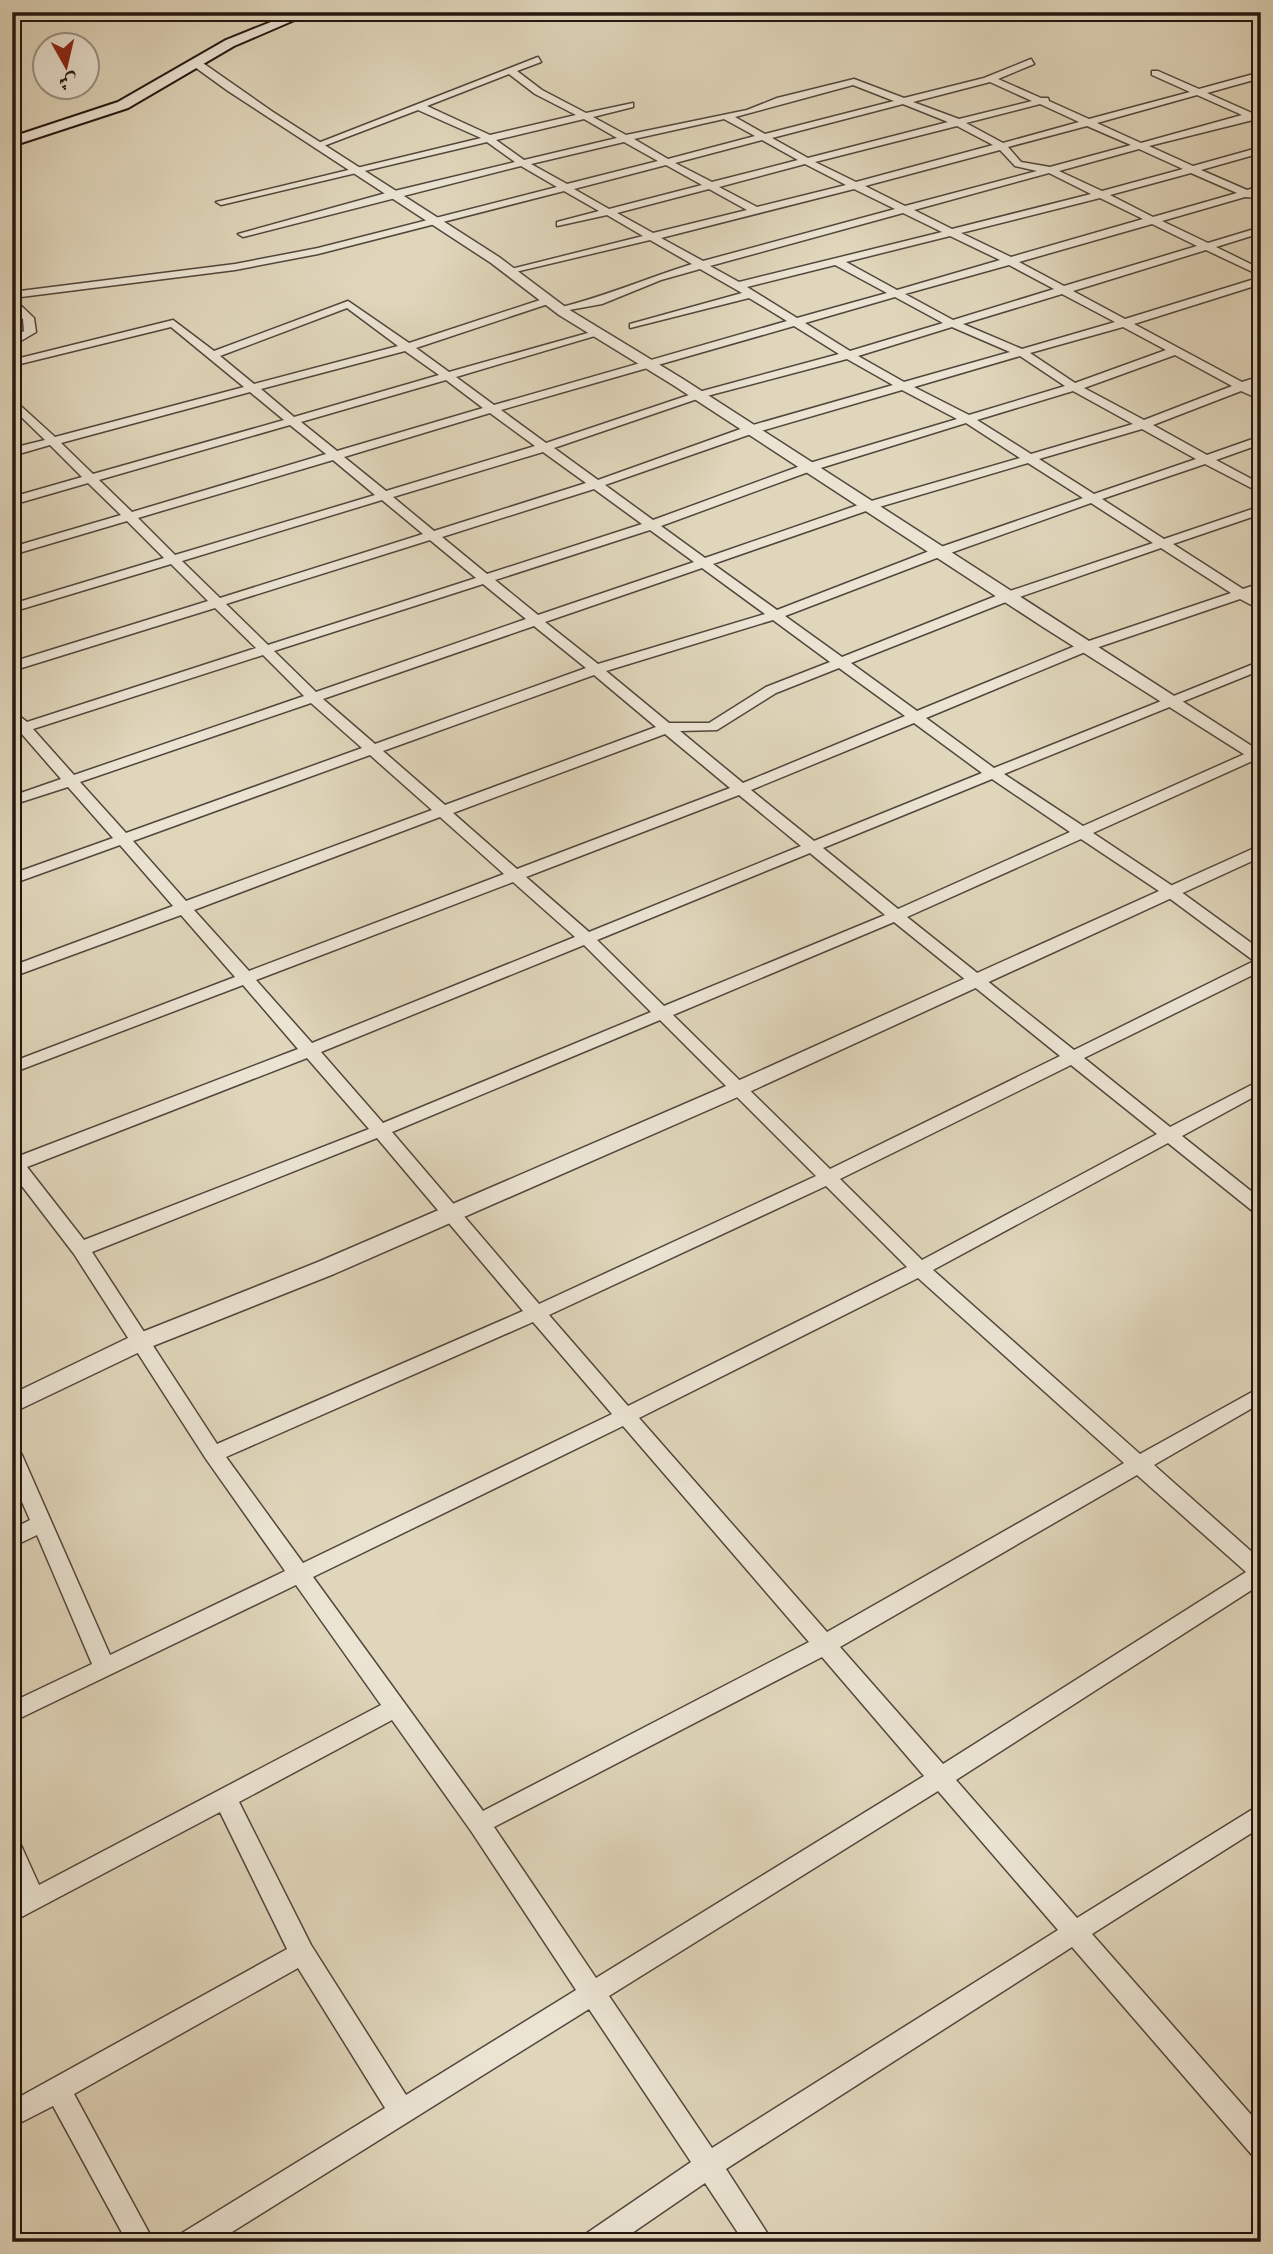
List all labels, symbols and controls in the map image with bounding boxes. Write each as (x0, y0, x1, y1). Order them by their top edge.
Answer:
north arrow (32, 32, 102, 102)
text: ش (57, 69, 79, 95)

